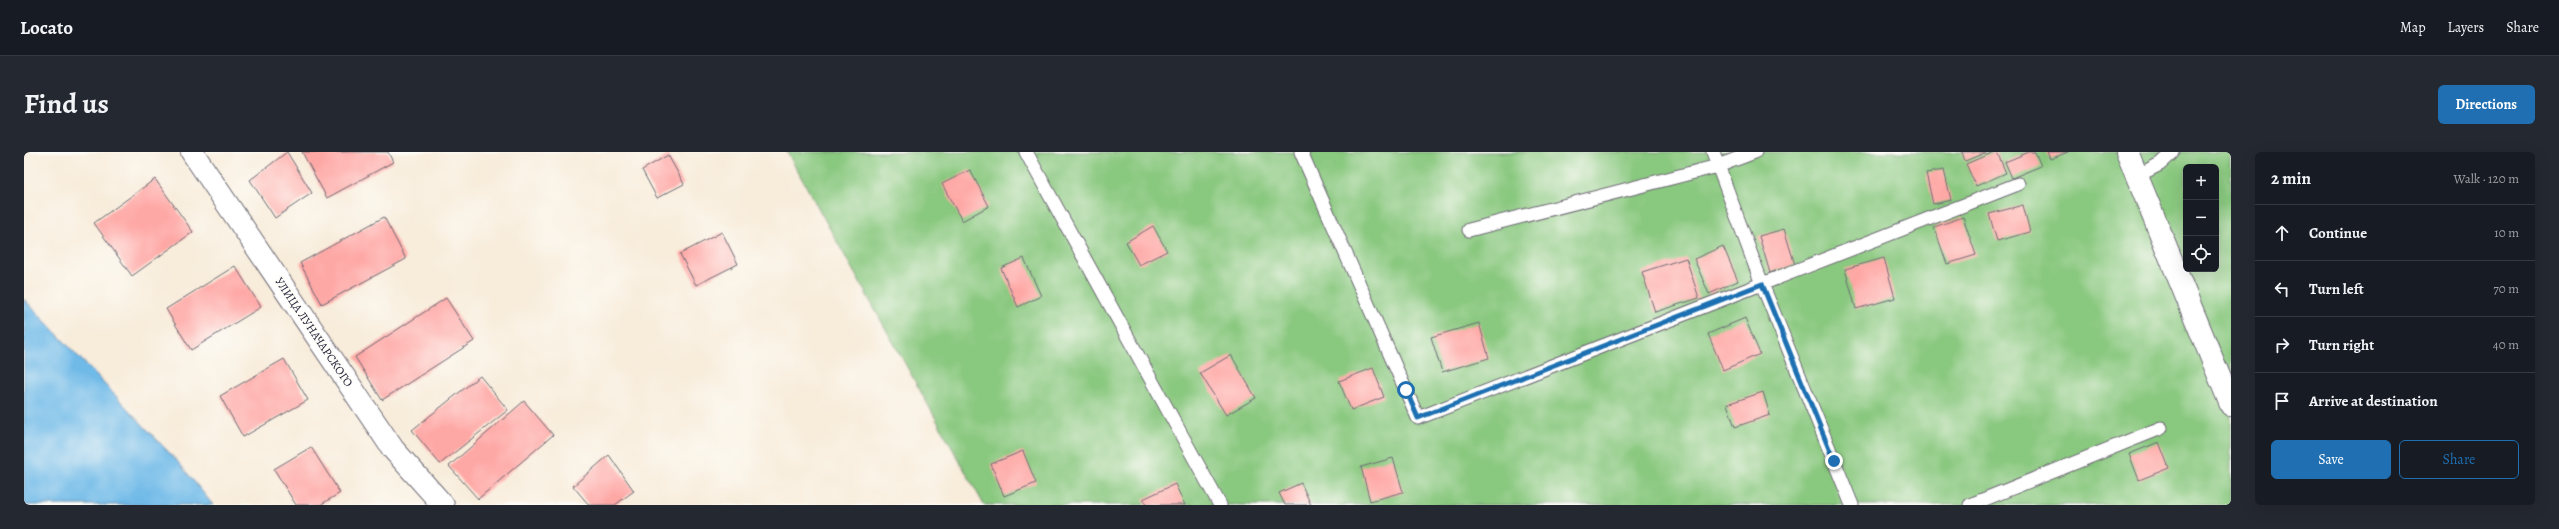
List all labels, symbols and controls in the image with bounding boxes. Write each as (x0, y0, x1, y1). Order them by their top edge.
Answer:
text: Locato (20, 15, 73, 41)
text: Map (2400, 18, 2426, 37)
text: Layers (2448, 18, 2484, 37)
text: Share (2506, 18, 2539, 37)
text: Find us (24, 85, 109, 123)
button: Directions (2438, 85, 2535, 124)
map controls (2183, 164, 2219, 272)
button: + (2183, 164, 2219, 200)
text: 2 min (2271, 167, 2311, 190)
text: Walk · 120 m (2454, 170, 2519, 187)
button: − (2183, 200, 2219, 236)
icon: ahead (2271, 222, 2293, 244)
text: Continue (2309, 223, 2367, 243)
text: 10 m (2494, 224, 2519, 241)
button: locate (2183, 236, 2219, 272)
street label: УЛИЦА ЛУНАЧАРСКОГО (271, 274, 357, 390)
icon: left (2271, 278, 2293, 300)
text: Turn left (2309, 279, 2364, 299)
text: 70 m (2493, 280, 2519, 297)
icon: right (2271, 334, 2293, 356)
text: Turn right (2309, 335, 2374, 355)
text: 40 m (2493, 336, 2519, 353)
route start (1397, 381, 1415, 399)
icon: arrive (2271, 390, 2293, 412)
text: Arrive at destination (2309, 391, 2438, 411)
button: Save (2271, 440, 2391, 479)
button: Share (2399, 440, 2519, 479)
route end (1825, 452, 1843, 470)

